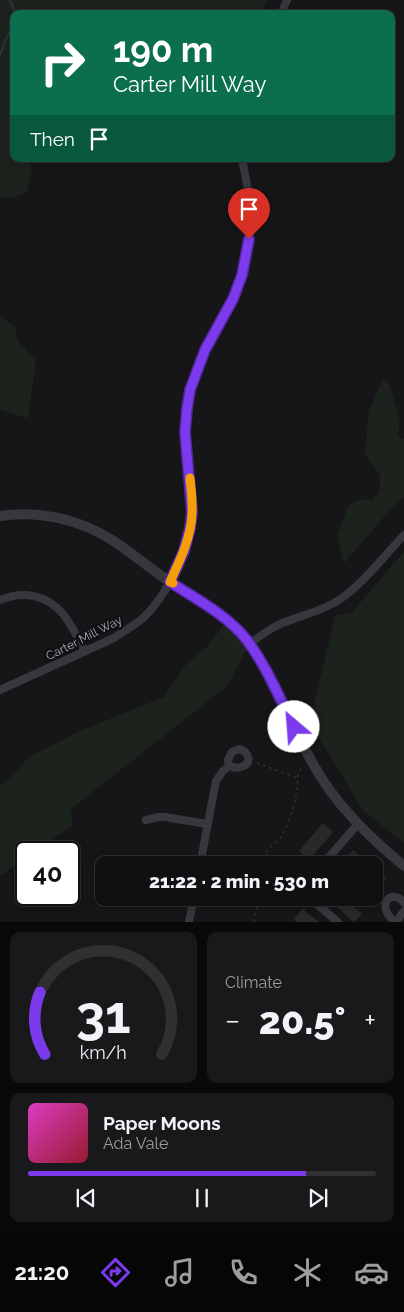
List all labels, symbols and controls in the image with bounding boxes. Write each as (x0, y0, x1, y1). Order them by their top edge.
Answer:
text: 190 m (113, 29, 213, 70)
icon: right (30, 30, 95, 95)
text: Carter Mill Way (113, 71, 266, 97)
icon: arrive (85, 125, 113, 153)
text: Then (30, 128, 75, 150)
pin (228, 188, 270, 239)
icon: arrive (235, 195, 263, 223)
street label: Carter Mill Way (44, 613, 125, 663)
position arrow (267, 700, 319, 752)
speed limit sign: 40 (15, 841, 80, 906)
text: 21:22 · 2 min · 530 m (149, 870, 329, 892)
text: Climate (225, 973, 282, 992)
text: 31 (76, 984, 131, 1045)
text: 20.5° (259, 998, 346, 1043)
text: − (225, 1004, 240, 1037)
text: + (364, 1004, 376, 1037)
text: km/h (80, 1042, 127, 1063)
text: Paper Moons (103, 1112, 221, 1134)
text: Ada Vale (103, 1134, 168, 1153)
icon: previous (72, 1184, 100, 1212)
icon: pause (188, 1184, 216, 1212)
icon: next (304, 1184, 332, 1212)
icon: directions (98, 1255, 133, 1290)
icon: music (162, 1255, 197, 1290)
icon: phone (226, 1255, 261, 1290)
icon: climate (290, 1255, 325, 1290)
icon: car (354, 1255, 389, 1290)
text: 21:20 (15, 1259, 69, 1285)

